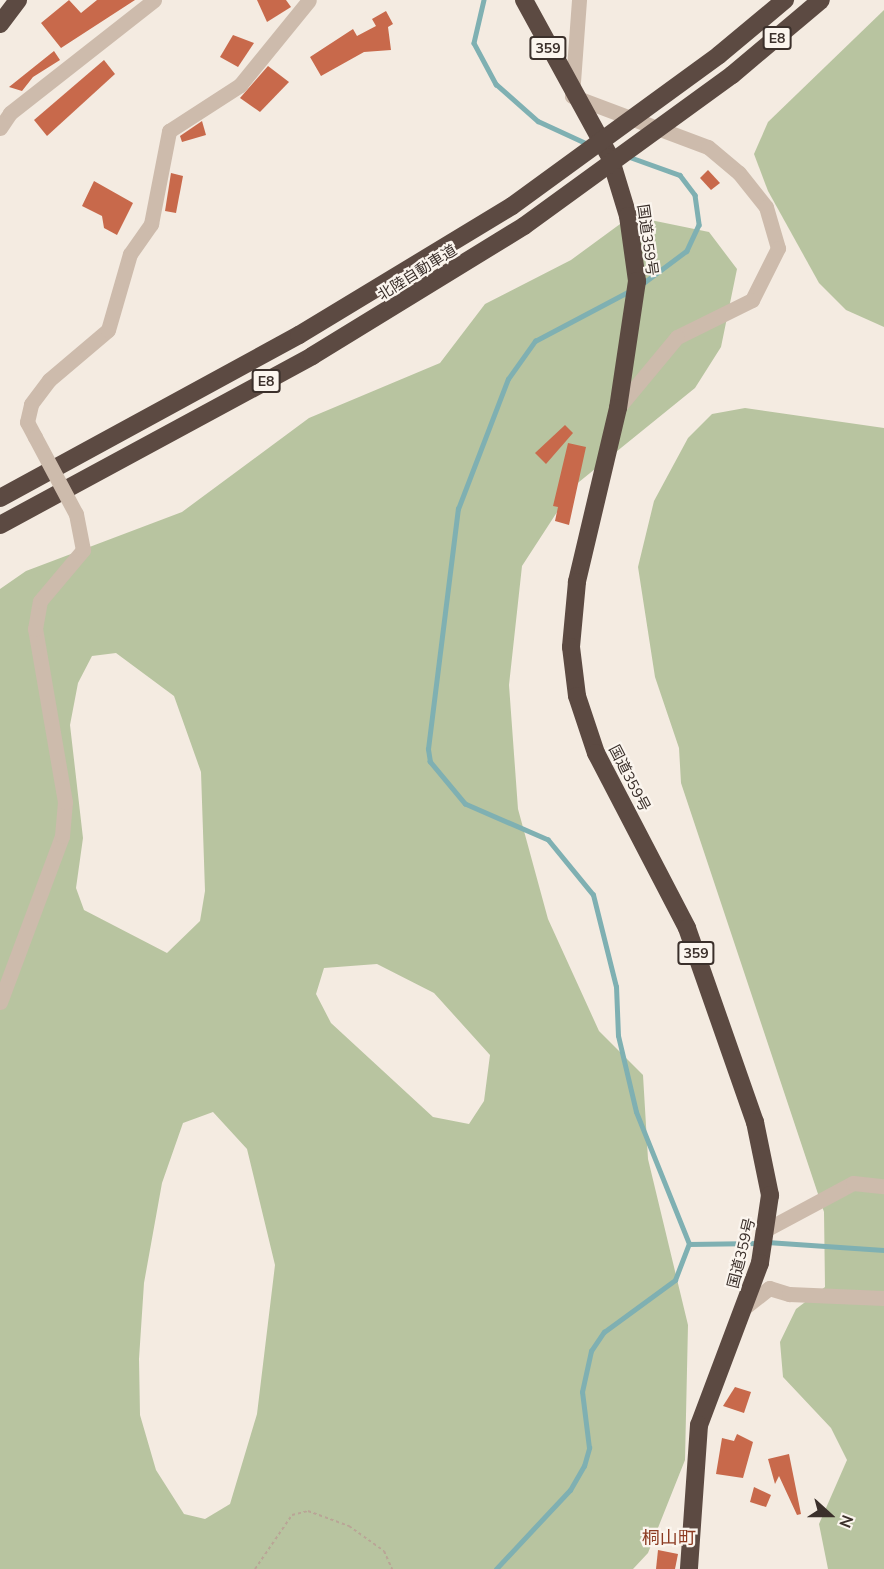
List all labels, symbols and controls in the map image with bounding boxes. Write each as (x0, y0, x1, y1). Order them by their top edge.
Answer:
road number: E8 (762, 27, 792, 49)
road number: 359 (528, 37, 568, 59)
street label: 国道359号 (634, 203, 662, 277)
street label: 北陸自動車道 (374, 241, 460, 303)
road number: E8 (251, 370, 281, 392)
street label: 国道359号 (606, 742, 654, 814)
road number: 359 (676, 942, 716, 964)
street label: 国道359号 (724, 1216, 758, 1290)
north arrow (800, 1485, 860, 1545)
text: N (835, 1512, 858, 1531)
district label: 桐山町 (642, 1527, 696, 1549)

